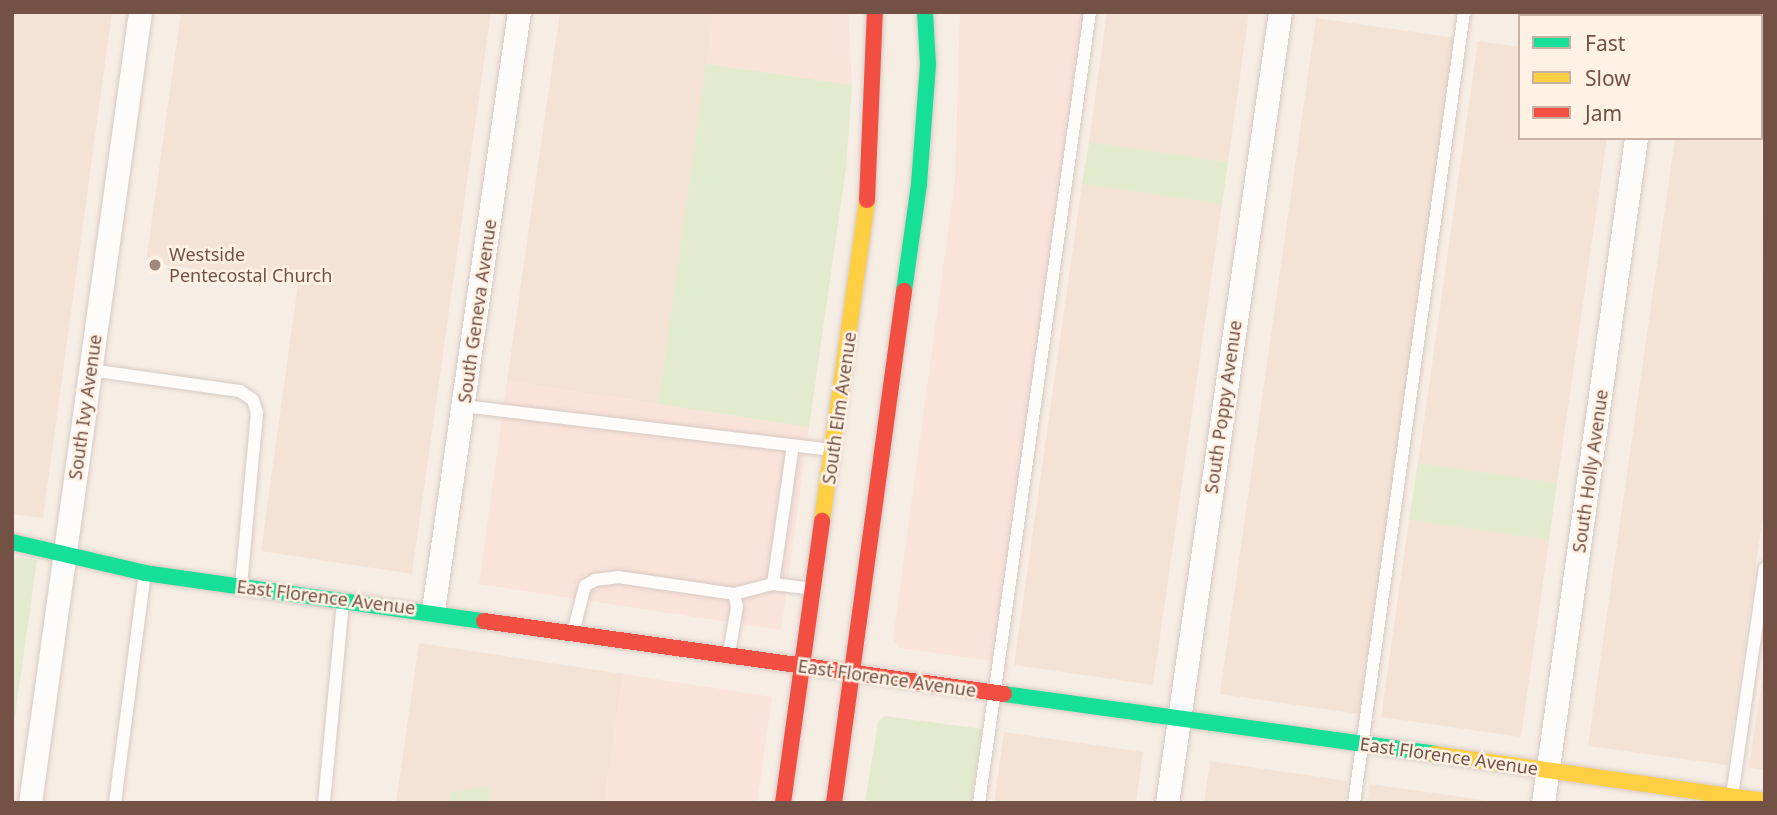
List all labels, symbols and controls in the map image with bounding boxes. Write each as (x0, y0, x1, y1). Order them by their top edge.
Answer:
legend (1518, 14, 1763, 140)
text: Fast (1585, 29, 1625, 57)
text: Slow (1585, 64, 1631, 92)
text: Jam (1585, 99, 1622, 127)
street label: South Geneva Avenue (453, 218, 501, 404)
place label: Westside Pentecostal Church (169, 244, 332, 286)
marker: Westside Pentecostal Church (147, 257, 163, 273)
street label: South Poppy Avenue (1200, 319, 1246, 495)
street label: South Elm Avenue (818, 330, 860, 486)
street label: South Ivy Avenue (64, 333, 106, 481)
street label: South Holly Avenue (1568, 388, 1612, 554)
street label: East Florence Avenue (235, 575, 417, 619)
street label: East Florence Avenue (796, 655, 978, 701)
street label: East Florence Avenue (1358, 733, 1540, 779)

